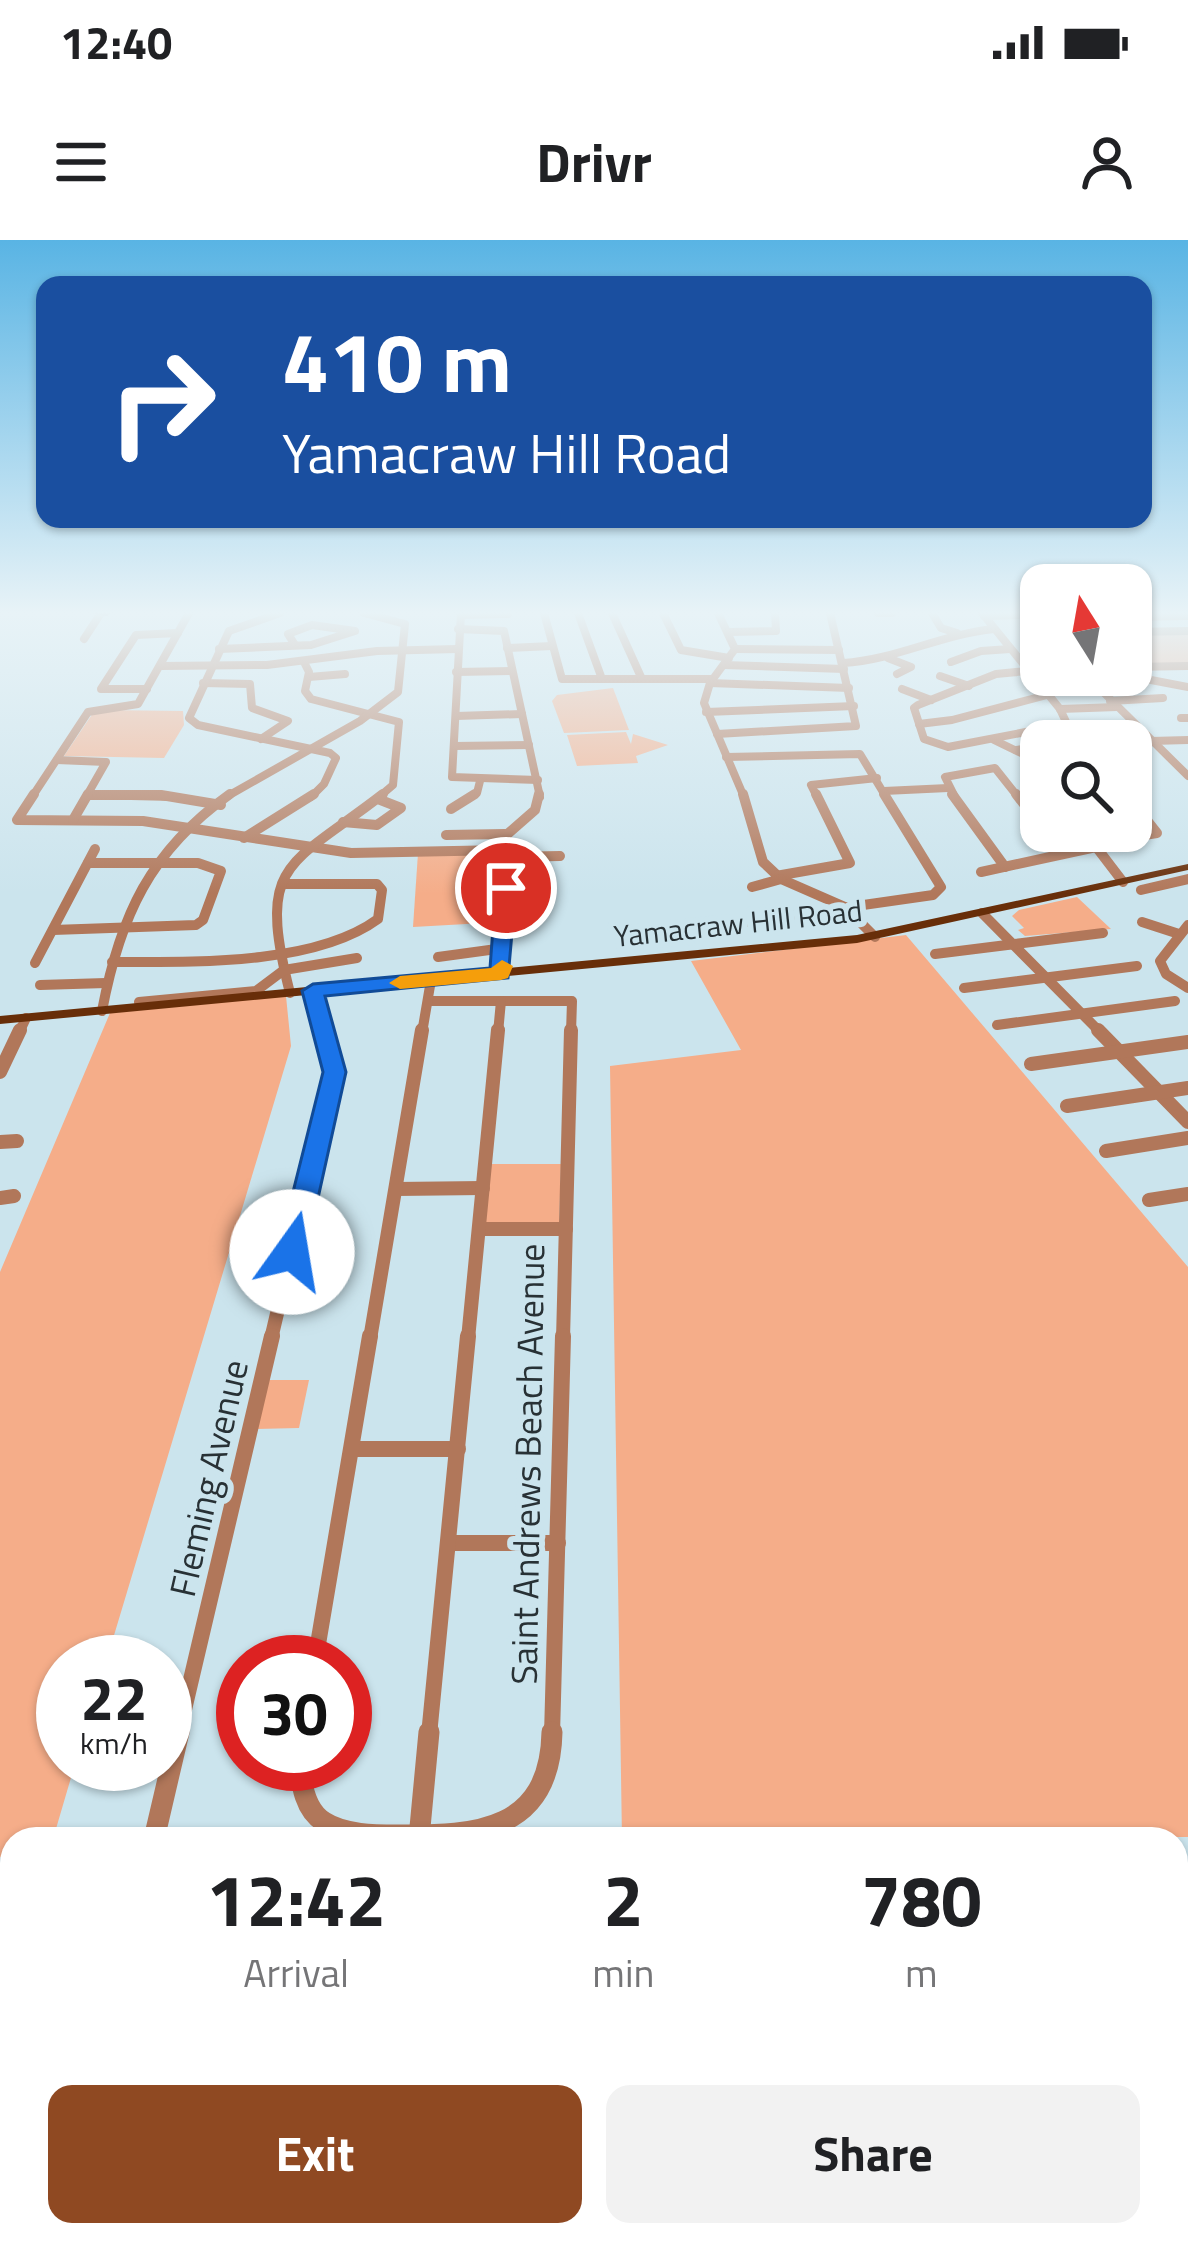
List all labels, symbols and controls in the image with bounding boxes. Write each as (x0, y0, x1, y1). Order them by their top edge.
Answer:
text: 12:40 (60, 8, 172, 76)
text: Drivr (536, 121, 652, 203)
icon: menu (48, 129, 114, 195)
icon: person (1074, 129, 1140, 195)
text: 410 m (282, 297, 512, 425)
icon: right (84, 324, 240, 480)
text: Yamacraw Hill Road (282, 412, 731, 494)
north arrow (1020, 564, 1152, 696)
map controls (1020, 564, 1152, 852)
button: search (1020, 720, 1152, 852)
pin (455, 837, 557, 939)
icon: arrive (473, 855, 539, 921)
street label: Yamacraw Hill Road (612, 887, 864, 959)
position arrow (229, 1189, 355, 1315)
street label: Saint Andrews Beach Avenue (496, 1243, 558, 1685)
street label: Fleming Avenue (154, 1354, 262, 1602)
speed limit sign: 30 (216, 1635, 372, 1791)
text: 22 (80, 1652, 148, 1743)
text: km/h (80, 1720, 148, 1766)
text: 12:42 (206, 1844, 386, 1954)
text: 2 (603, 1844, 644, 1954)
text: 780 (861, 1844, 982, 1954)
text: Arrival (243, 1943, 349, 2002)
text: min (592, 1943, 654, 2002)
text: m (905, 1943, 937, 2002)
button: Exit (48, 2085, 582, 2223)
button: Share (606, 2085, 1140, 2223)

